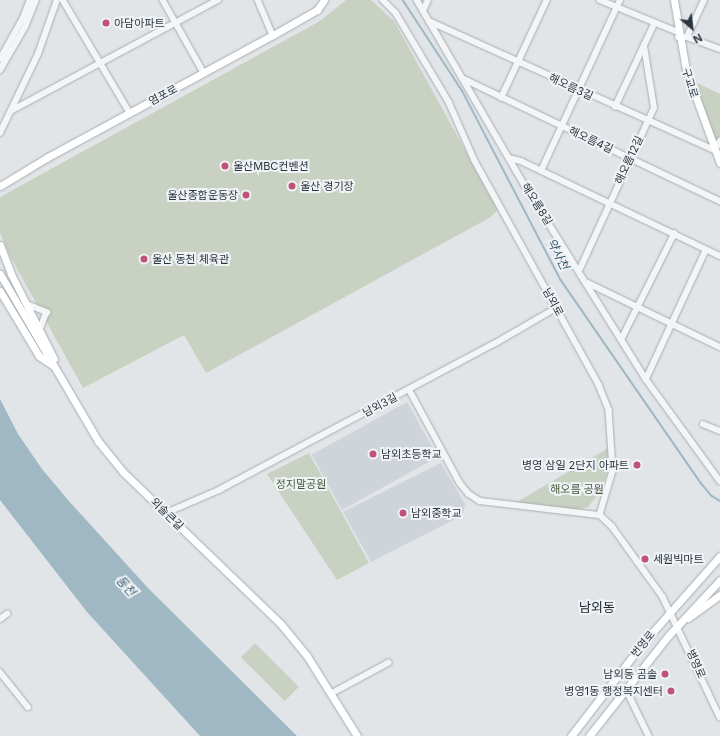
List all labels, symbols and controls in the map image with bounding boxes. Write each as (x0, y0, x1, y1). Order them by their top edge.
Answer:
north arrow (672, 8, 712, 48)
place label: 아담아파트 (114, 16, 165, 30)
marker: 아담아파트 (101, 18, 111, 28)
text: N (691, 30, 705, 47)
street label: 구교로 (679, 67, 701, 99)
street label: 해오름3길 (547, 71, 595, 103)
street label: 염포로 (146, 82, 180, 108)
street label: 해오름4길 (567, 124, 615, 156)
street label: 해오름12길 (612, 134, 646, 186)
place label: 울산MBC컨벤션 (233, 159, 309, 173)
marker: 울산MBC컨벤션 (220, 161, 230, 171)
place label: 울산 경기장 (300, 179, 354, 193)
street label: 해오름8길 (519, 180, 555, 228)
marker: 울산 경기장 (287, 181, 297, 191)
place label: 울산종합운동장 (167, 188, 238, 202)
marker: 울산종합운동장 (241, 190, 251, 200)
water label: 약사천 (544, 236, 572, 272)
place label: 울산 동천 체육관 (152, 252, 229, 266)
marker: 울산 동천 체육관 (139, 254, 149, 264)
street label: 남외로 (540, 286, 566, 318)
street label: 남외3길 (360, 390, 400, 420)
place label: 남외초등학교 (381, 447, 442, 461)
marker: 남외초등학교 (368, 449, 378, 459)
place label: 병영 삼일 2단지 아파트 (522, 458, 629, 472)
marker: 병영 삼일 2단지 아파트 (632, 460, 642, 470)
park label: 정지말공원 (276, 477, 326, 491)
park label: 해오름 공원 (550, 482, 604, 496)
street label: 외솔큰길 (148, 495, 186, 533)
place label: 남외중학교 (411, 506, 462, 520)
marker: 남외중학교 (398, 508, 408, 518)
place label: 세원빅마트 (653, 552, 704, 566)
marker: 세원빅마트 (640, 554, 650, 564)
water label: 동천 (113, 573, 139, 599)
district label: 남외동 (579, 599, 615, 615)
street label: 번영로 (628, 628, 658, 660)
street label: 병영로 (684, 647, 708, 681)
place label: 남외동 곰솔 (603, 667, 657, 681)
marker: 남외동 곰솔 (660, 669, 670, 679)
place label: 병영1동 행정복지센터 (564, 684, 663, 698)
marker: 병영1동 행정복지센터 (666, 686, 676, 696)

